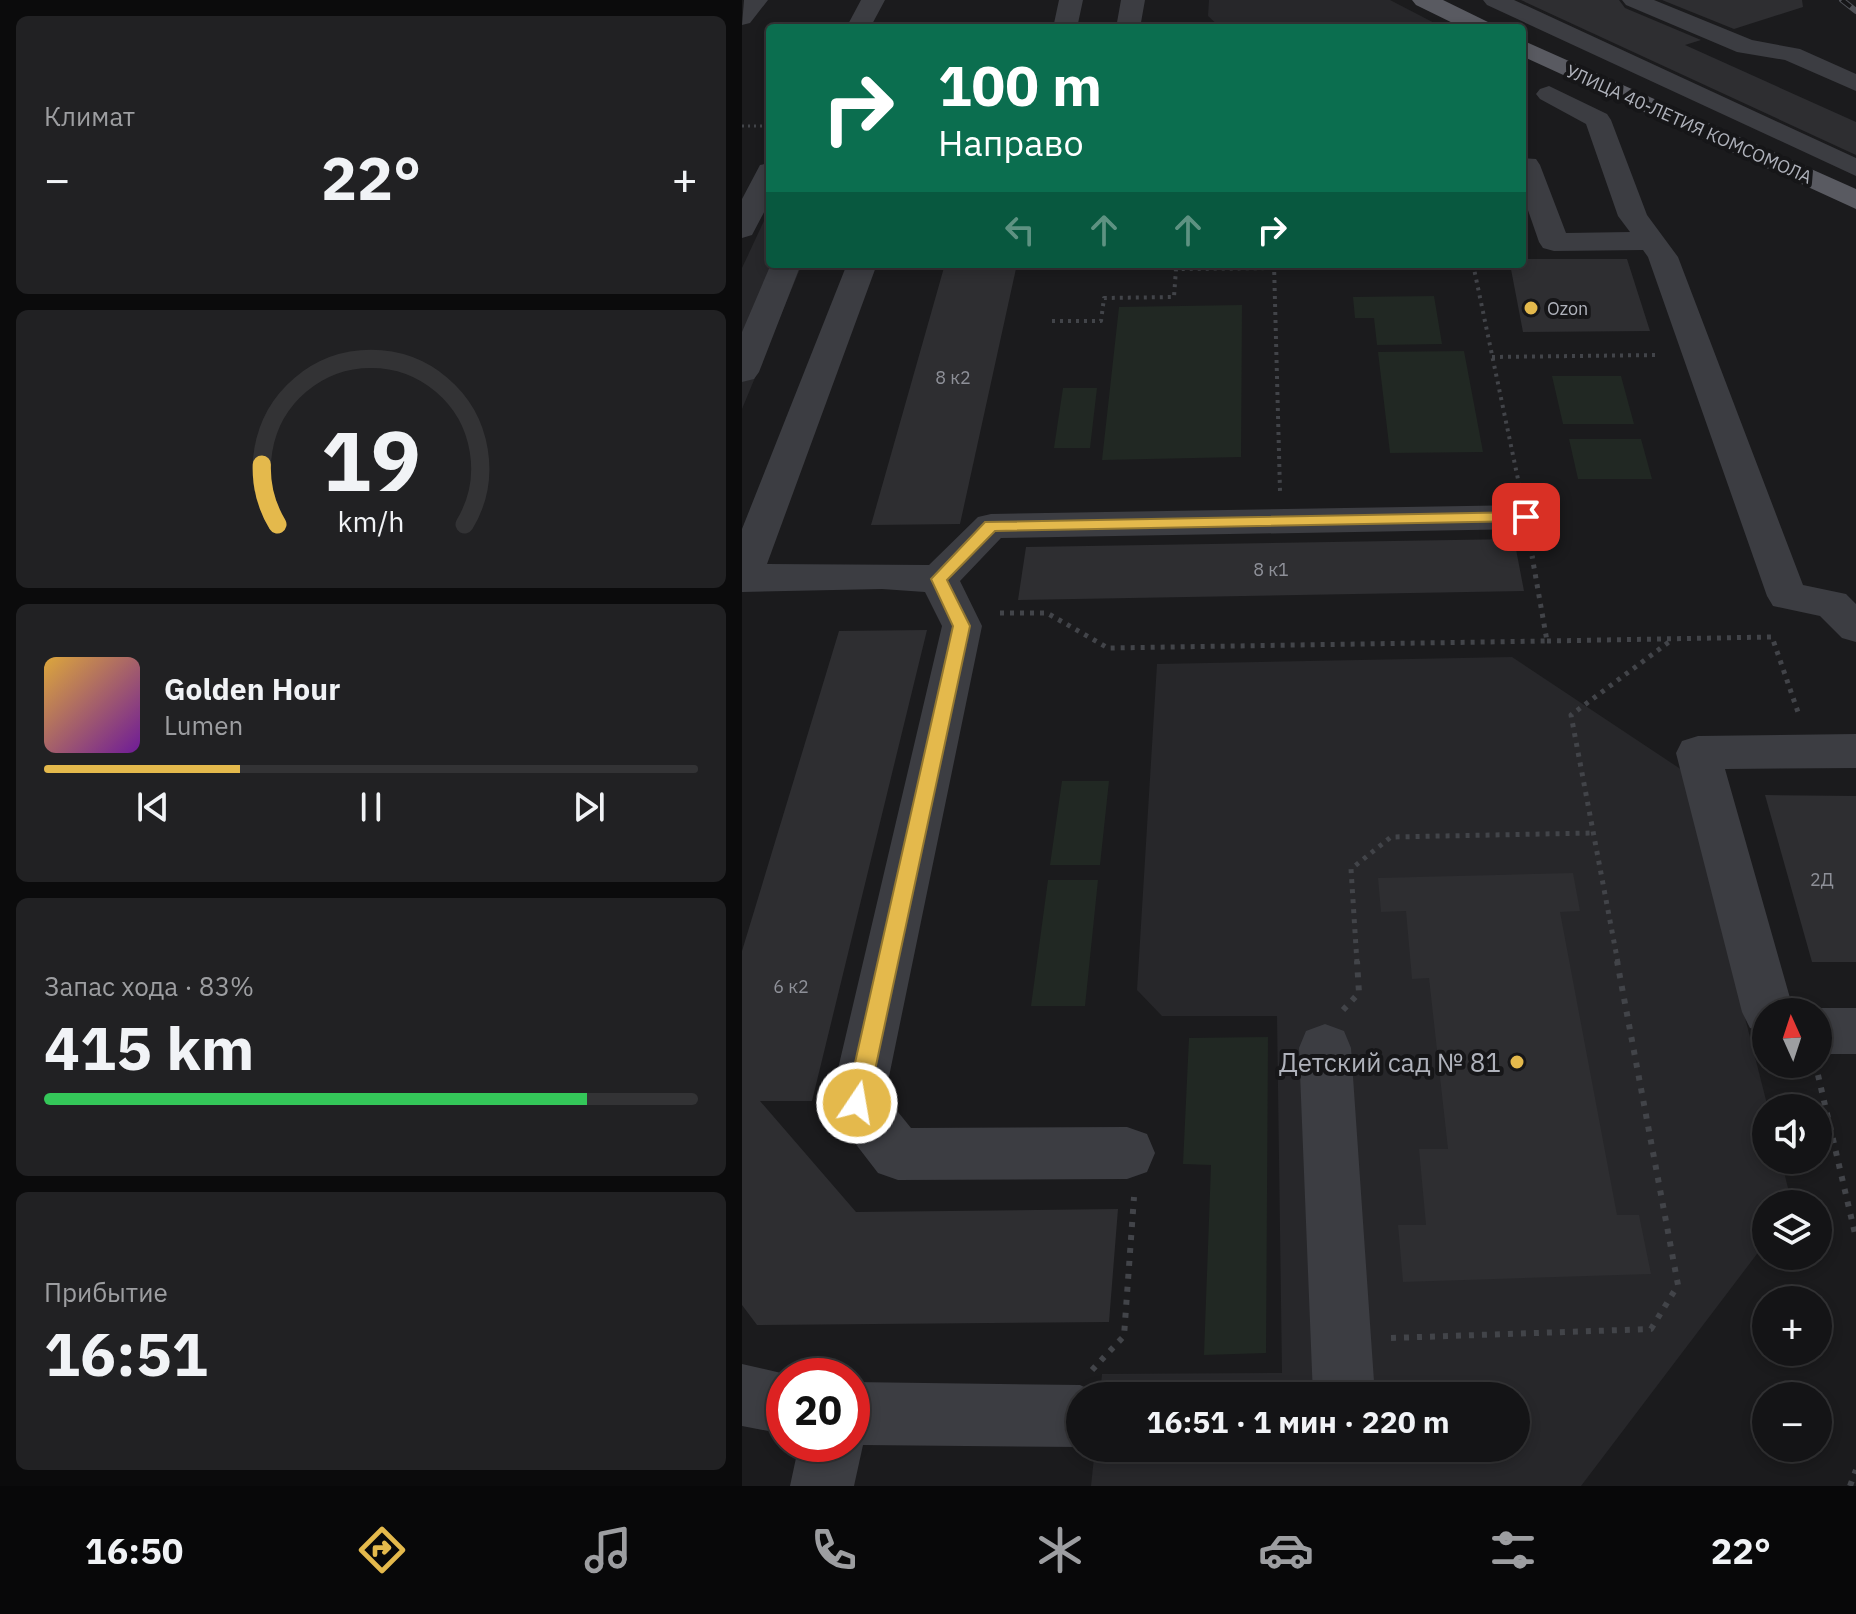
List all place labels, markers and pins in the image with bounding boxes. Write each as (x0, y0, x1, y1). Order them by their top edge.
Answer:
place label: Ozon (1547, 297, 1588, 320)
marker: Ozon (1522, 299, 1540, 317)
pin (1492, 483, 1560, 551)
place label: Детский сад № 81 (1279, 1045, 1501, 1079)
marker: Детский сад № 81 (1508, 1053, 1526, 1071)

